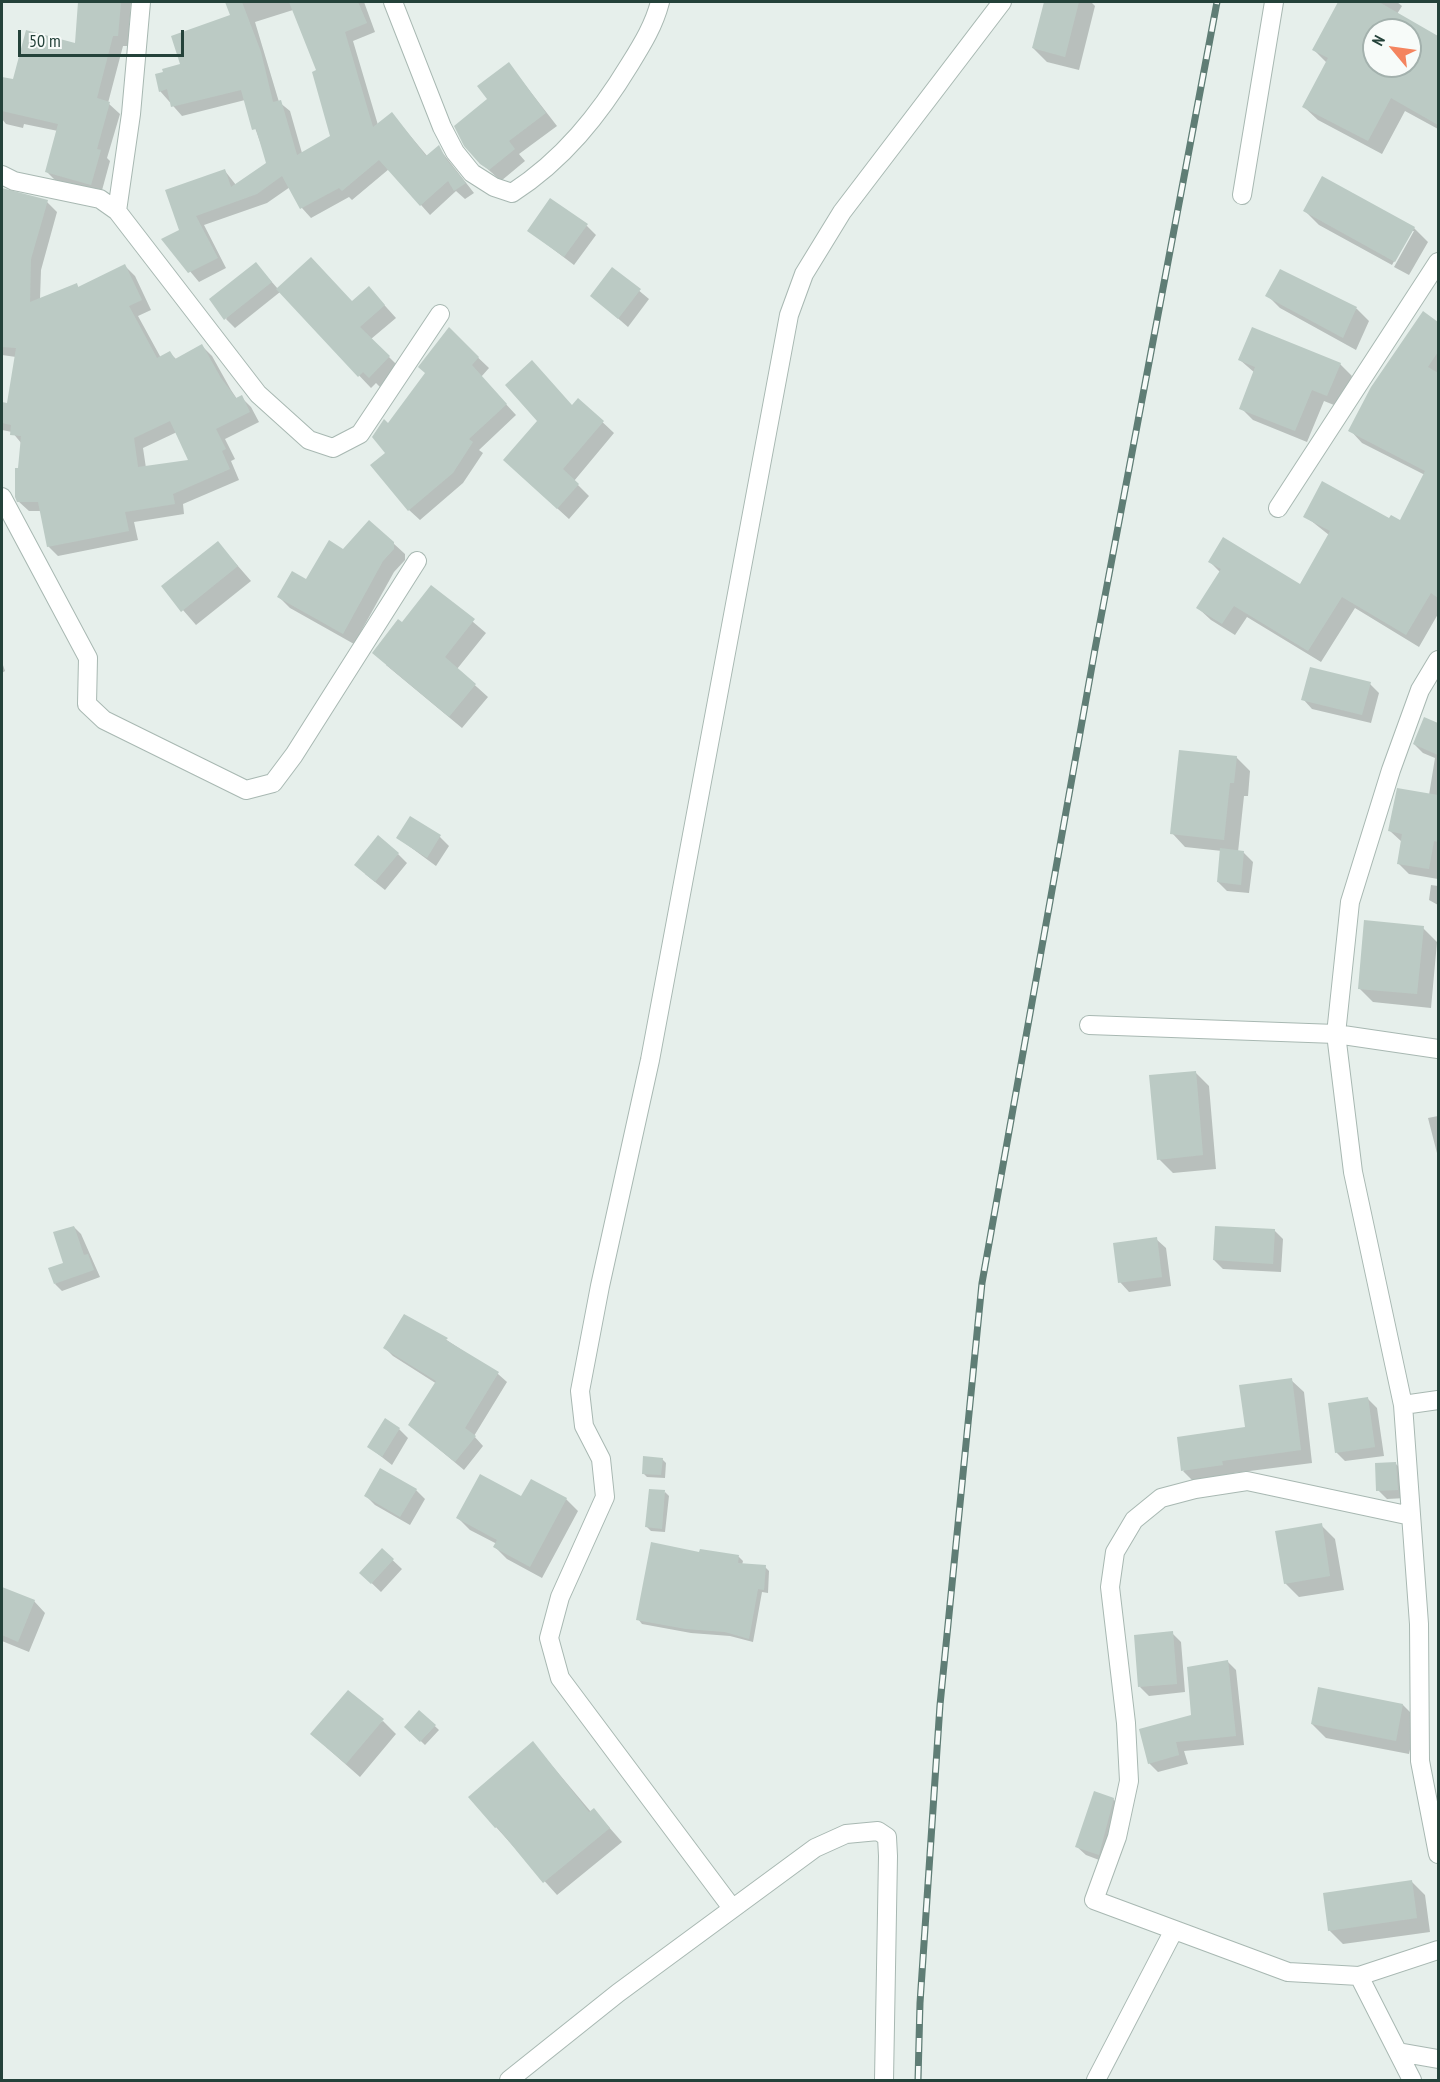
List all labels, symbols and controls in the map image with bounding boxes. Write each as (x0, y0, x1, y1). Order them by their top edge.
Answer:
scale bar (21, 18, 188, 56)
north arrow (1362, 18, 1422, 78)
text: 50 m (29, 29, 61, 52)
text: N (1367, 32, 1389, 49)

